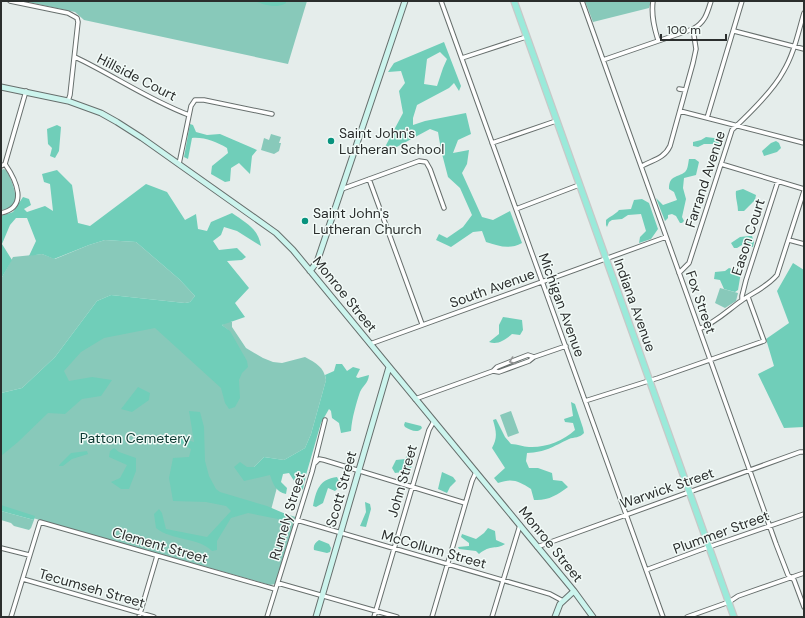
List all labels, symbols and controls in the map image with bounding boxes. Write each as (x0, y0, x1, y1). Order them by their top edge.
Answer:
scale bar (661, 16, 726, 42)
text: 100 m (667, 22, 701, 38)
street label: Hillside Court (94, 49, 180, 105)
place label: Saint John's Lutheran School (339, 124, 444, 158)
street label: Farrand Avenue (681, 128, 729, 230)
marker: Saint John's Lutheran School (326, 136, 336, 146)
street label: Eason Court (727, 196, 769, 278)
place label: Saint John's Lutheran Church (313, 204, 422, 238)
marker: Saint John's Lutheran Church (300, 216, 310, 226)
street label: Michigan Avenue (535, 251, 589, 359)
street label: Monroe Street (309, 252, 381, 336)
street label: Indiana Avenue (610, 256, 660, 354)
street label: South Avenue (447, 264, 537, 312)
street label: Fox Street (682, 268, 720, 336)
one-way arrow (509, 356, 516, 365)
park label: Patton Cemetery (80, 429, 190, 447)
street label: John Street (383, 443, 421, 519)
street label: Scott Street (322, 449, 360, 529)
street label: Warwick Street (618, 464, 716, 512)
street label: Rumely Street (265, 470, 309, 562)
street label: Monroe Street (515, 502, 587, 586)
street label: Plummer Street (671, 506, 771, 558)
street label: Clement Street (110, 523, 210, 567)
street label: McCollum Street (379, 525, 489, 573)
street label: Tecumseh Street (37, 564, 147, 612)

